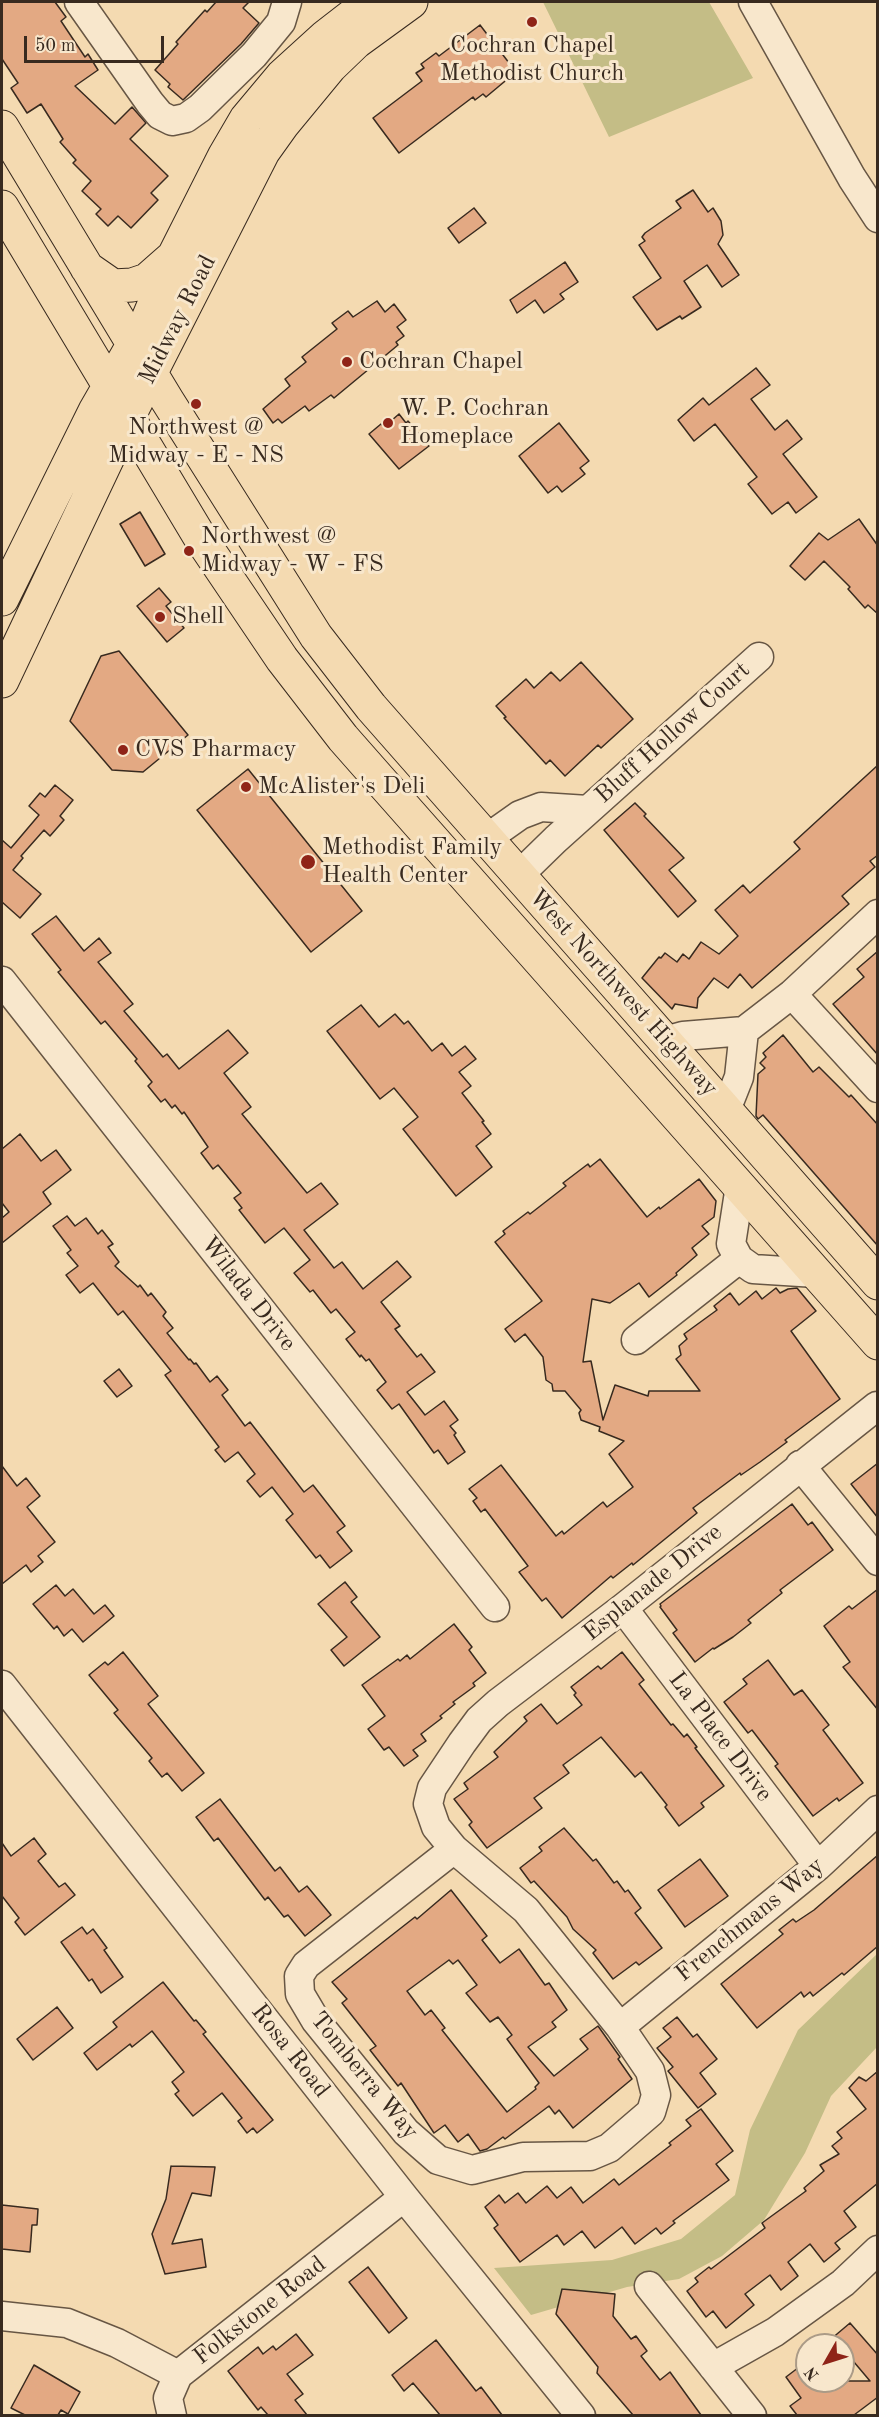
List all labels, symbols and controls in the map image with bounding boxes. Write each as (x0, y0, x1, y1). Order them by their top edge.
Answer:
marker: Cochran Chapel Methodist Church (525, 15, 539, 29)
scale bar (27, 24, 166, 62)
place label: Cochran Chapel Methodist Church (440, 32, 624, 88)
text: 50 m (35, 37, 75, 55)
street label: Midway Road (133, 250, 223, 390)
place label: Cochran Chapel (359, 348, 523, 376)
marker: Cochran Chapel (340, 355, 354, 369)
place label: W. P. Cochran Homeplace (400, 395, 549, 451)
marker: Northwest @ Midway - E - NS (189, 397, 203, 411)
place label: Northwest @ Midway - E - NS (108, 414, 284, 470)
marker: W. P. Cochran Homeplace (381, 416, 395, 430)
place label: Northwest @ Midway - W - FS (201, 523, 384, 579)
marker: Northwest @ Midway - W - FS (182, 544, 196, 558)
place label: Shell (172, 603, 224, 631)
marker: Shell (153, 610, 167, 624)
street label: Bluff Hollow Court (590, 656, 756, 810)
place label: CVS Pharmacy (135, 736, 296, 764)
marker: CVS Pharmacy (116, 743, 130, 757)
place label: McAlister's Deli (258, 773, 425, 801)
marker: McAlister's Deli (239, 780, 253, 794)
place label: Methodist Family Health Center (322, 834, 502, 890)
marker: Methodist Family Health Center (299, 853, 317, 871)
street label: West Northwest Highway (522, 883, 724, 1103)
street label: Wilada Drive (194, 1231, 302, 1357)
street label: Esplanade Drive (578, 1518, 728, 1648)
street label: La Place Drive (662, 1666, 778, 1808)
street label: Frenchmans Way (670, 1851, 830, 1989)
street label: Rosa Road (244, 1998, 336, 2104)
street label: Tomberra Way (304, 2006, 424, 2146)
street label: Folkstone Road (188, 2250, 332, 2372)
north arrow (795, 2333, 855, 2393)
text: N (803, 2363, 823, 2383)

